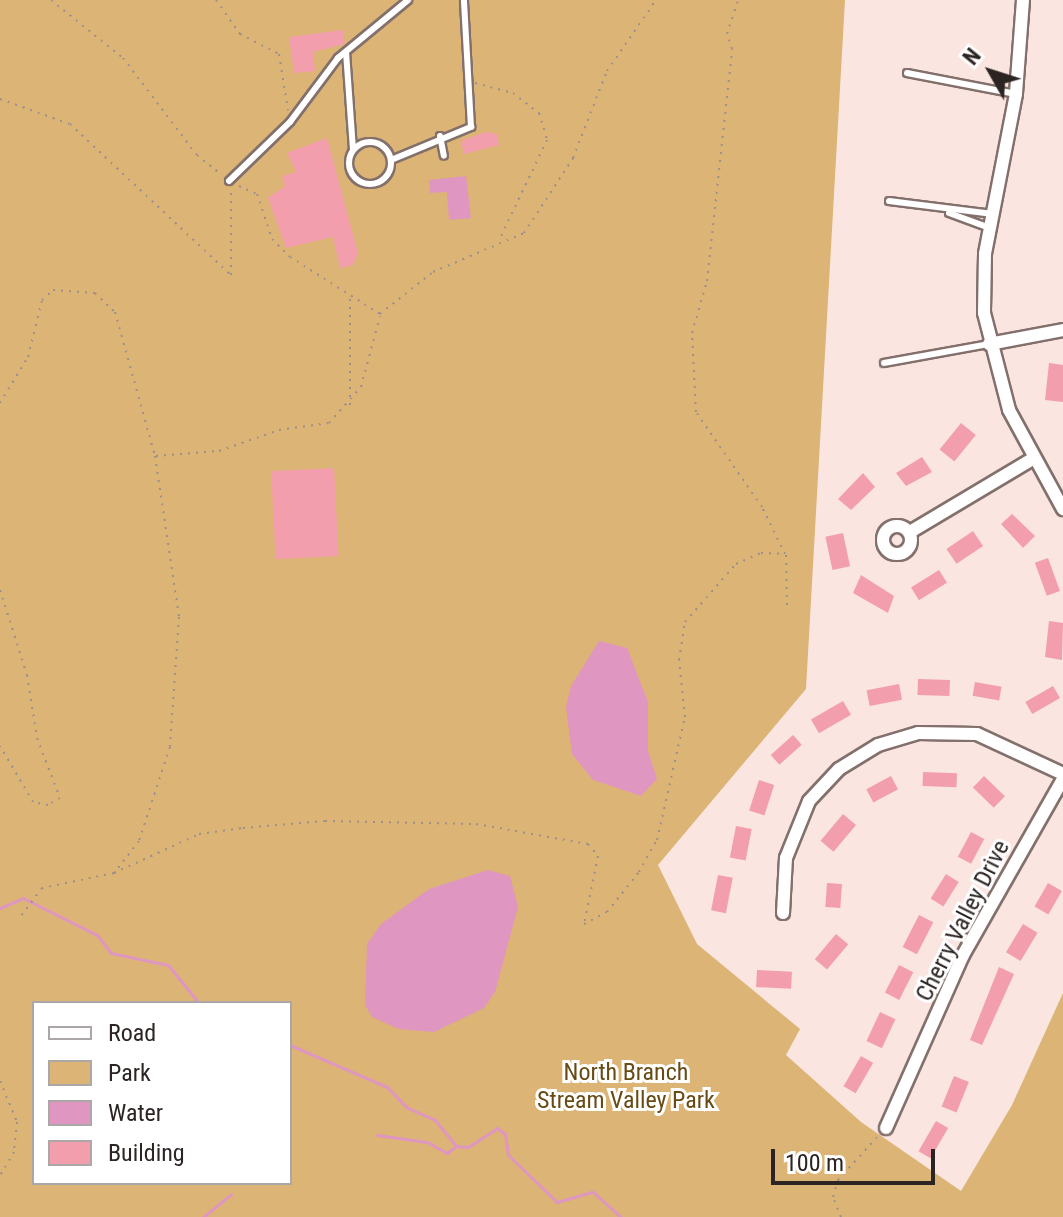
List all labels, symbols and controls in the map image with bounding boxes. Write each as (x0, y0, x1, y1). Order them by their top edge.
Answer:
north arrow (951, 32, 1031, 112)
text: N (958, 43, 986, 70)
street label: Cherry Valley Drive (910, 836, 1016, 1006)
legend (32, 1001, 292, 1185)
text: Road (108, 1019, 156, 1047)
text: Park (108, 1059, 151, 1087)
park label: North Branch Stream Valley Park (537, 1059, 715, 1115)
text: Water (108, 1099, 163, 1127)
scale bar (775, 1133, 939, 1183)
text: Building (108, 1139, 185, 1167)
text: 100 m (785, 1149, 844, 1177)

